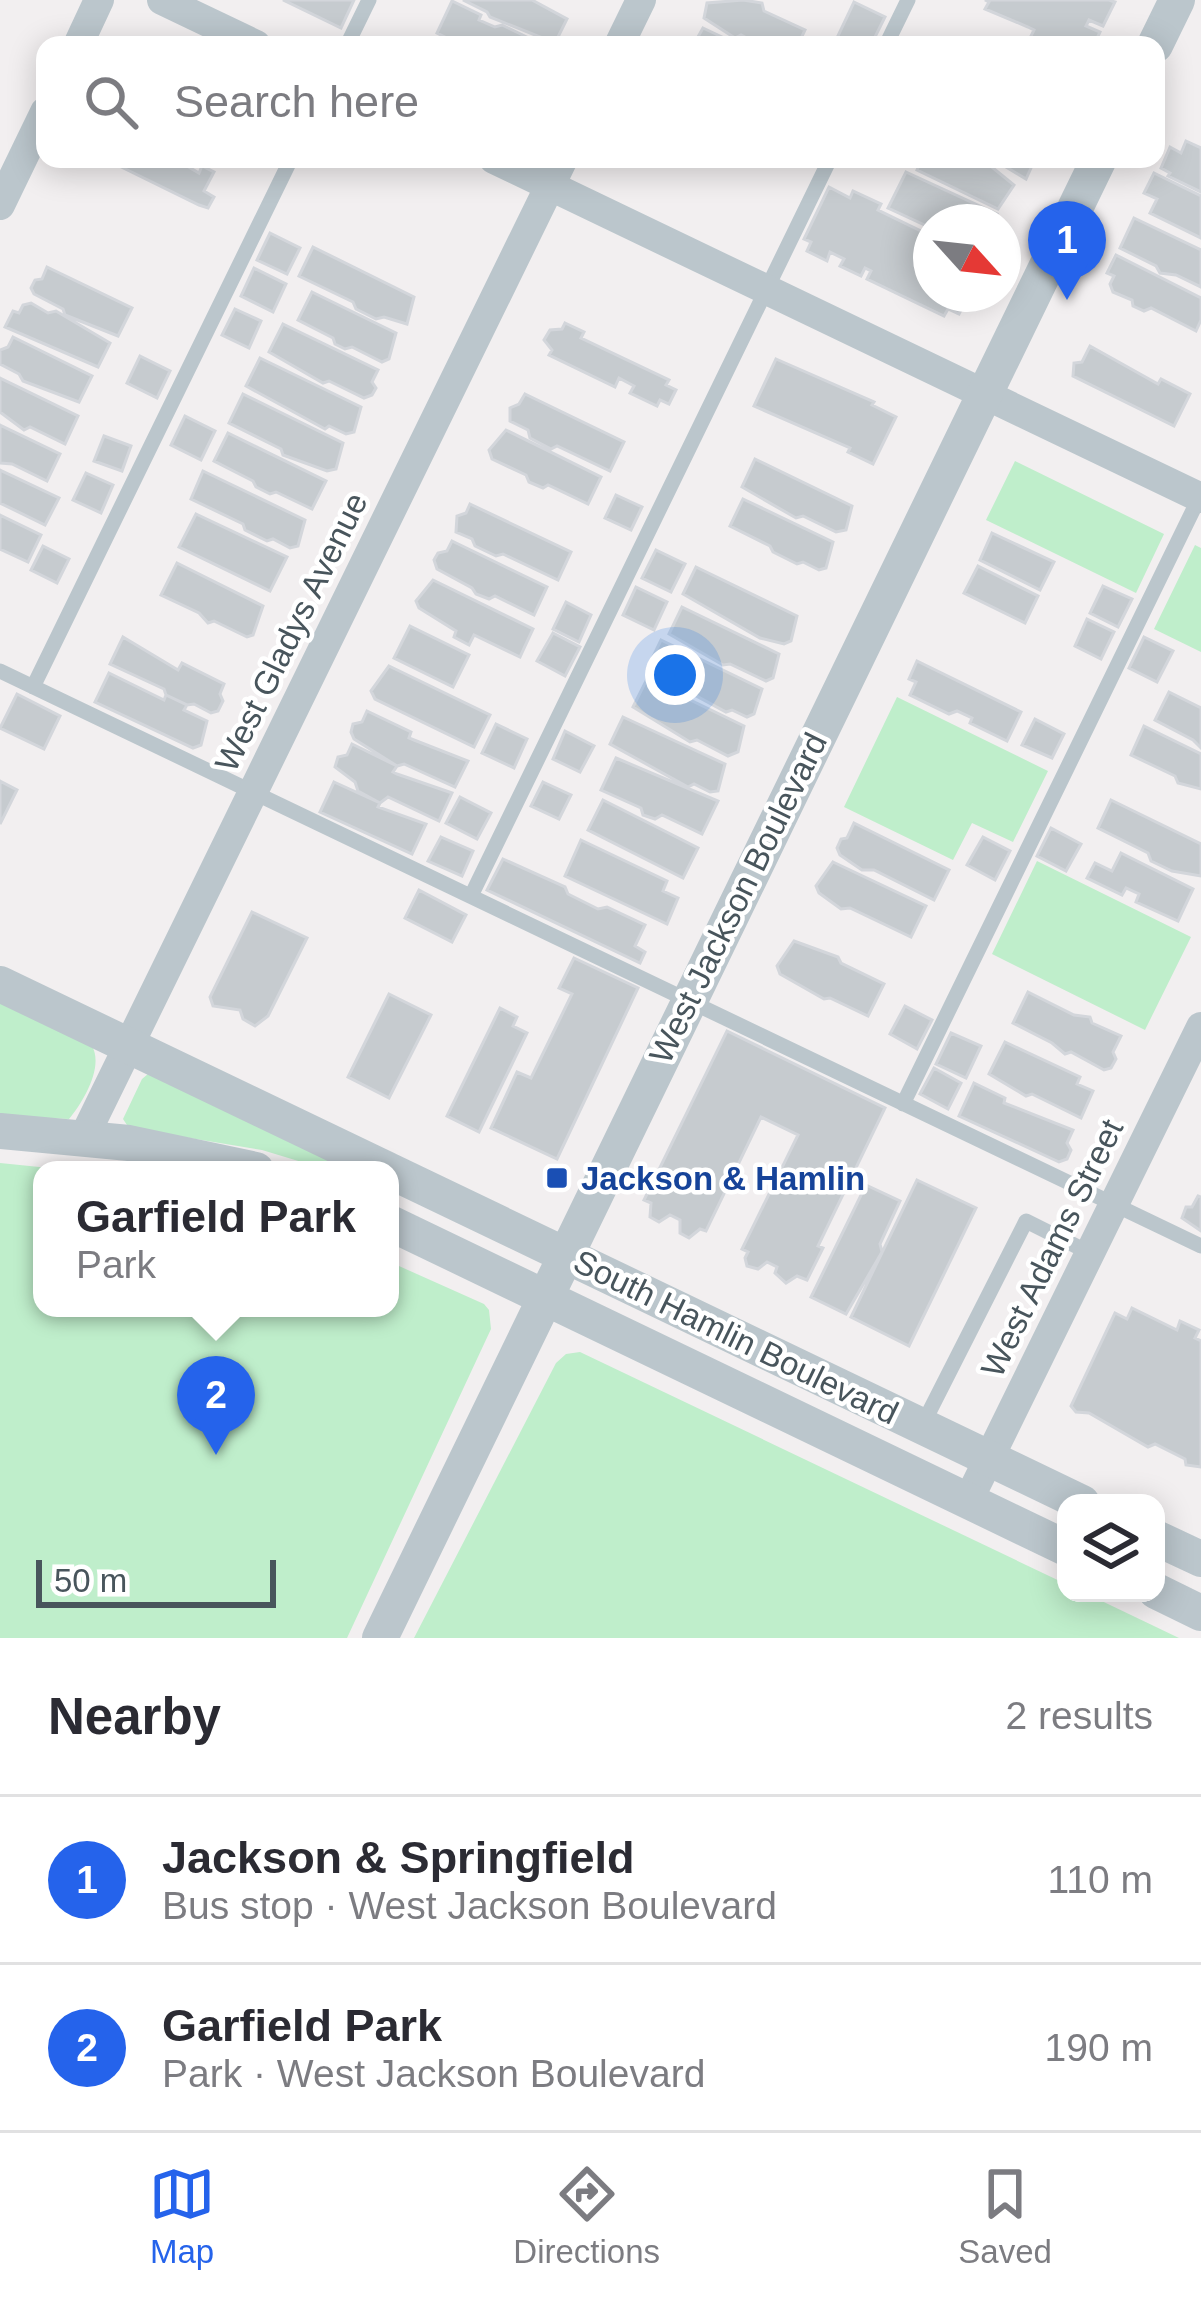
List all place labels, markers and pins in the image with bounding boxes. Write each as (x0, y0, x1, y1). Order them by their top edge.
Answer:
pin: 1 (1028, 201, 1106, 300)
place label: Jackson & Hamlin (581, 1160, 865, 1197)
marker: Jackson & Hamlin (544, 1165, 570, 1191)
pin: 2 (177, 1356, 255, 1455)

